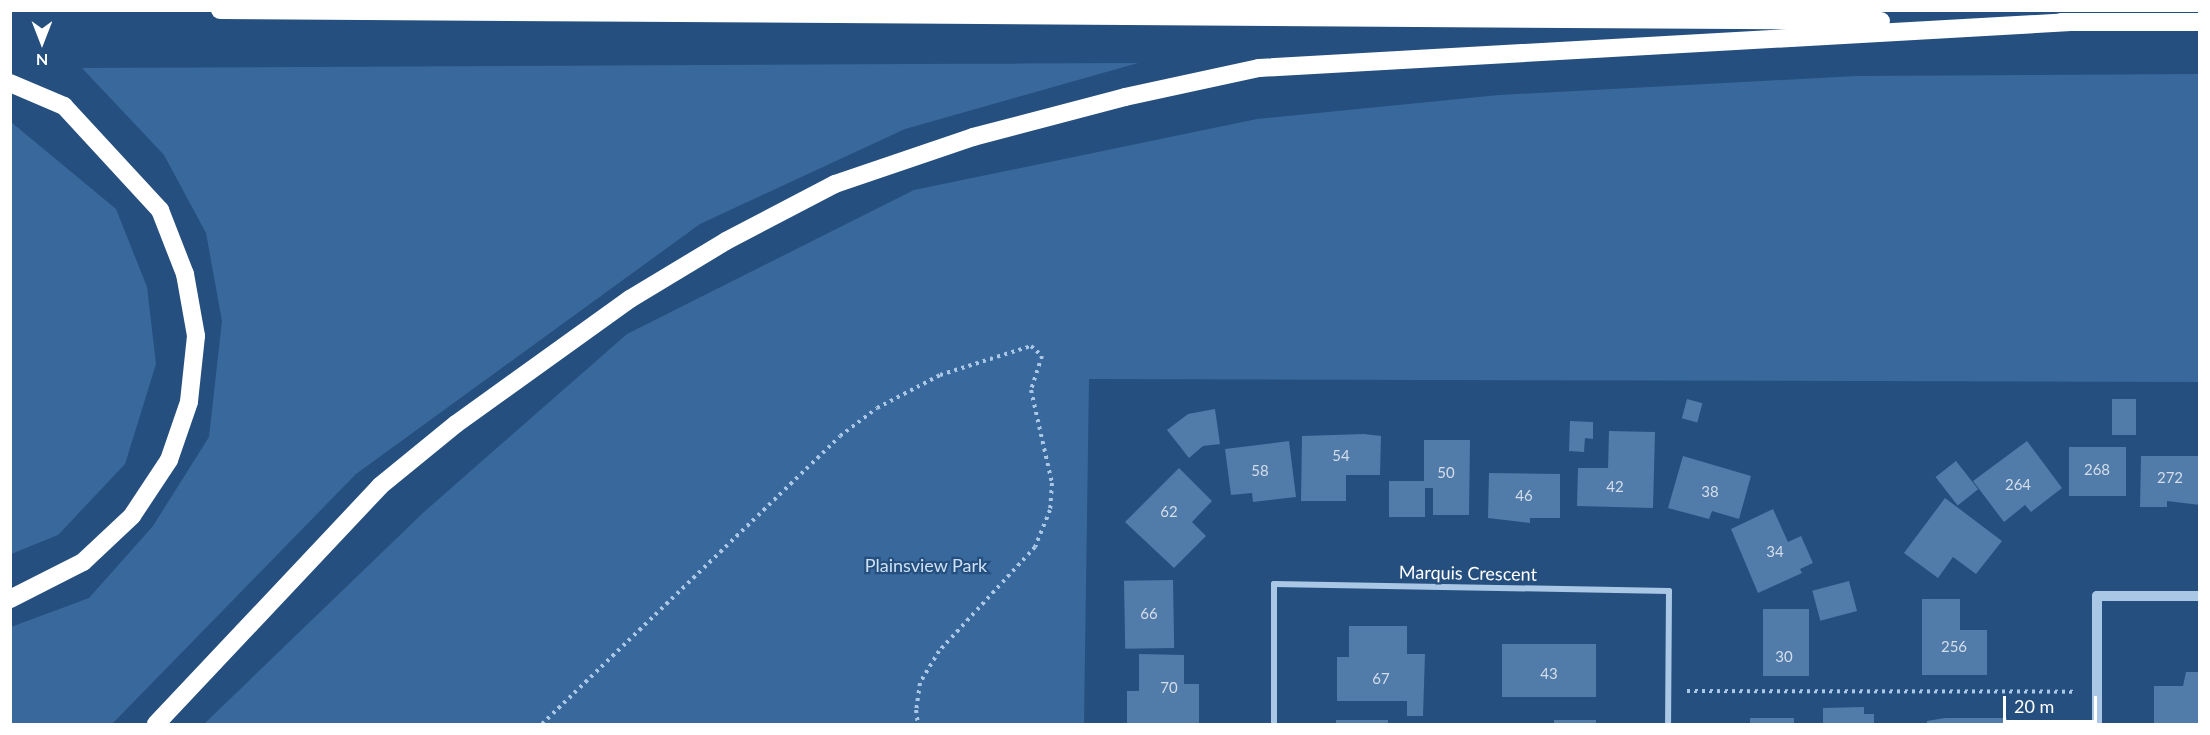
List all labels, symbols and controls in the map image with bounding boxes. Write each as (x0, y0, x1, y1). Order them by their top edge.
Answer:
north arrow (12, 12, 72, 72)
text: N (36, 51, 48, 70)
house number: 54 (1332, 447, 1350, 465)
house number: 268 (2084, 461, 2110, 479)
house number: 58 (1251, 462, 1269, 480)
house number: 50 (1437, 464, 1455, 482)
house number: 272 (2157, 469, 2183, 487)
house number: 264 (2005, 476, 2031, 494)
house number: 42 (1606, 478, 1624, 496)
house number: 38 (1701, 483, 1719, 501)
house number: 46 (1515, 487, 1533, 505)
house number: 62 (1160, 503, 1178, 521)
house number: 34 (1766, 543, 1784, 561)
park label: Plainsview Park (865, 554, 987, 576)
street label: Marquis Crescent (1399, 561, 1537, 585)
house number: 66 (1140, 605, 1158, 623)
house number: 256 (1941, 638, 1967, 656)
house number: 30 (1775, 648, 1793, 666)
house number: 43 (1540, 665, 1558, 683)
house number: 67 (1372, 670, 1390, 688)
house number: 70 (1160, 679, 1178, 697)
scale bar (2006, 684, 2100, 722)
text: 20 m (2014, 695, 2054, 717)

